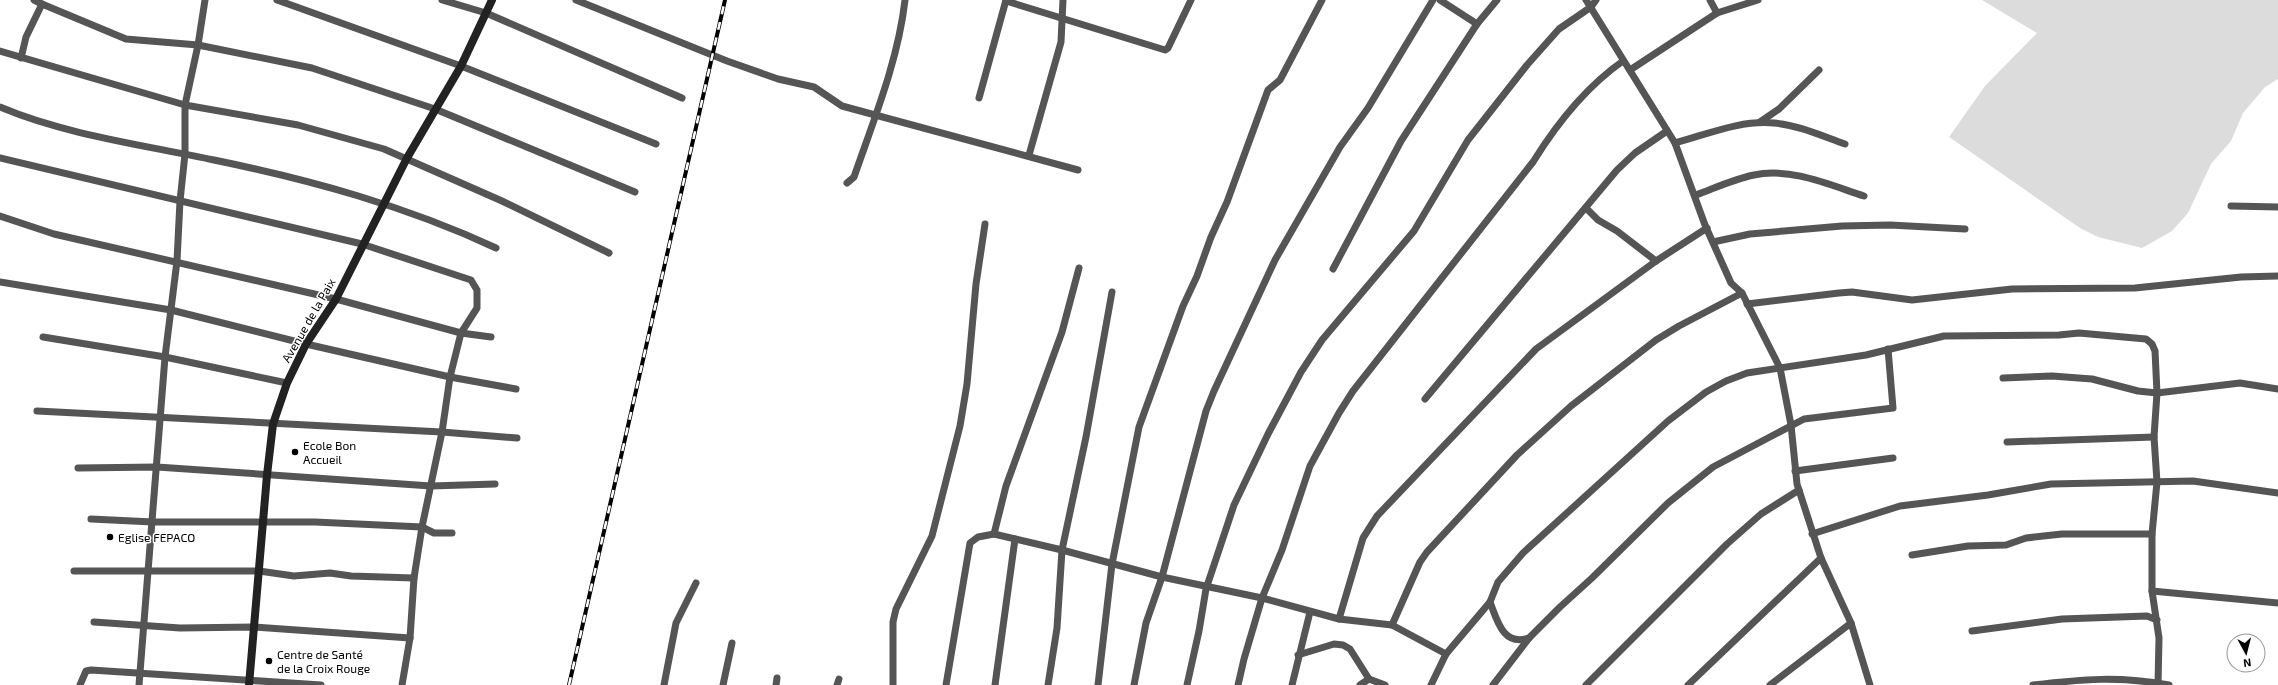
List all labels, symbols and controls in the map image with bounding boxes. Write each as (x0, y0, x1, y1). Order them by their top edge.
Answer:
street label: Avenue de la Paix (278, 275, 338, 364)
place label: Ecole Bon Accueil (303, 438, 356, 466)
marker: Ecole Bon Accueil (290, 447, 300, 457)
place label: Eglise FEPACO (118, 530, 195, 544)
marker: Eglise FEPACO (105, 532, 115, 542)
north arrow (2226, 633, 2266, 673)
place label: Centre de Santé de la Croix Rouge (277, 647, 370, 675)
marker: Centre de Santé de la Croix Rouge (264, 656, 274, 666)
text: N (2242, 656, 2252, 670)

